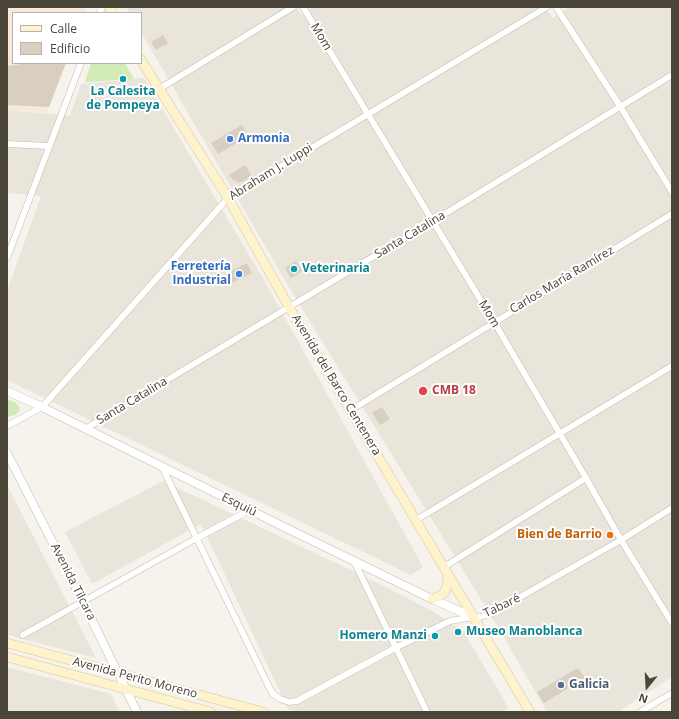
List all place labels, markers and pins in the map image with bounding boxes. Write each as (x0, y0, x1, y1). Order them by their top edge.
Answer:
marker: La Calesita de Pompeya (118, 74, 128, 84)
place label: La Calesita de Pompeya (86, 85, 160, 113)
place label: Armonia (238, 132, 290, 146)
marker: Armonia (225, 134, 235, 144)
place label: Ferretería Industrial (171, 260, 231, 288)
place label: Veterinaria (302, 262, 370, 276)
marker: Veterinaria (289, 264, 299, 274)
marker: Ferretería Industrial (234, 269, 244, 279)
place label: CMB 18 (432, 384, 476, 398)
marker: CMB 18 (417, 385, 429, 397)
place label: Bien de Barrio (517, 528, 602, 542)
marker: Bien de Barrio (605, 530, 615, 540)
place label: Museo Manoblanca (466, 625, 582, 639)
marker: Museo Manoblanca (453, 627, 463, 637)
place label: Homero Manzi (340, 629, 427, 643)
marker: Homero Manzi (430, 631, 440, 641)
place label: Galicia (569, 678, 609, 692)
marker: Galicia (556, 680, 566, 690)

